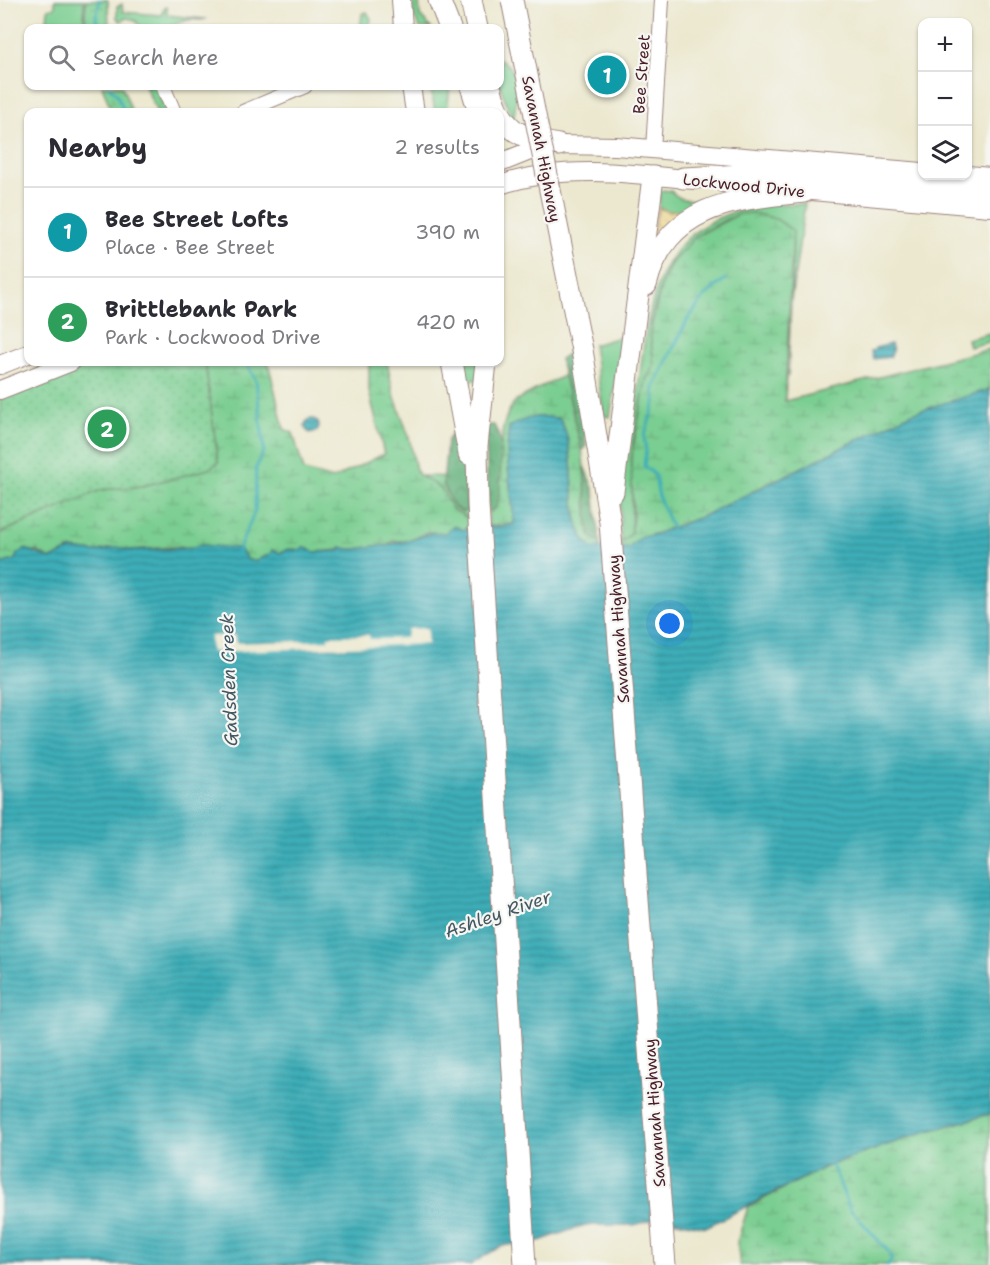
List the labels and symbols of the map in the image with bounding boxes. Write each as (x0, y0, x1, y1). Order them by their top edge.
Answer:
street label: Bee Street (628, 34, 655, 115)
pin: 1 (588, 52, 626, 98)
street label: Savannah Highway (517, 74, 566, 224)
street label: Lockwood Drive (682, 169, 806, 202)
pin: 2 (88, 406, 126, 452)
street label: Savannah Highway (603, 554, 634, 704)
your location (655, 609, 684, 638)
water label: Gadsden Creek (215, 613, 243, 747)
water label: Ashley River (442, 884, 555, 943)
street label: Savannah Highway (639, 1038, 670, 1188)

